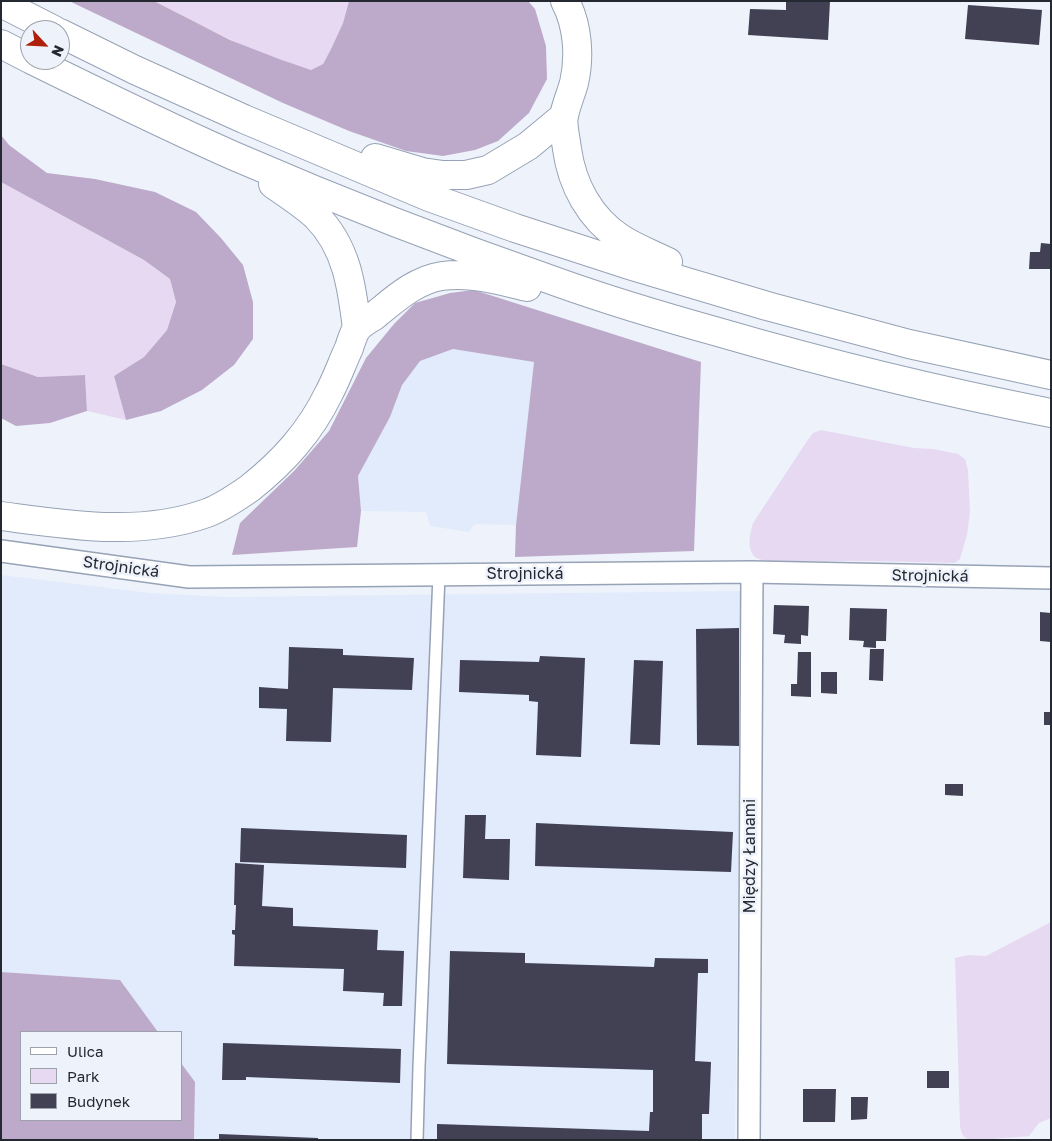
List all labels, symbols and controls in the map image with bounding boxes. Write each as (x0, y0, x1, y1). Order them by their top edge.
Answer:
north arrow (20, 20, 70, 70)
text: N (48, 43, 68, 60)
street label: Strojnická (82, 552, 160, 582)
street label: Strojnická (486, 564, 564, 584)
street label: Strojnická (891, 566, 969, 586)
street label: Między Łanami (740, 799, 760, 913)
legend (20, 1031, 182, 1121)
text: Ulica (67, 1042, 103, 1060)
text: Park (67, 1067, 99, 1085)
text: Budynek (67, 1092, 130, 1110)

